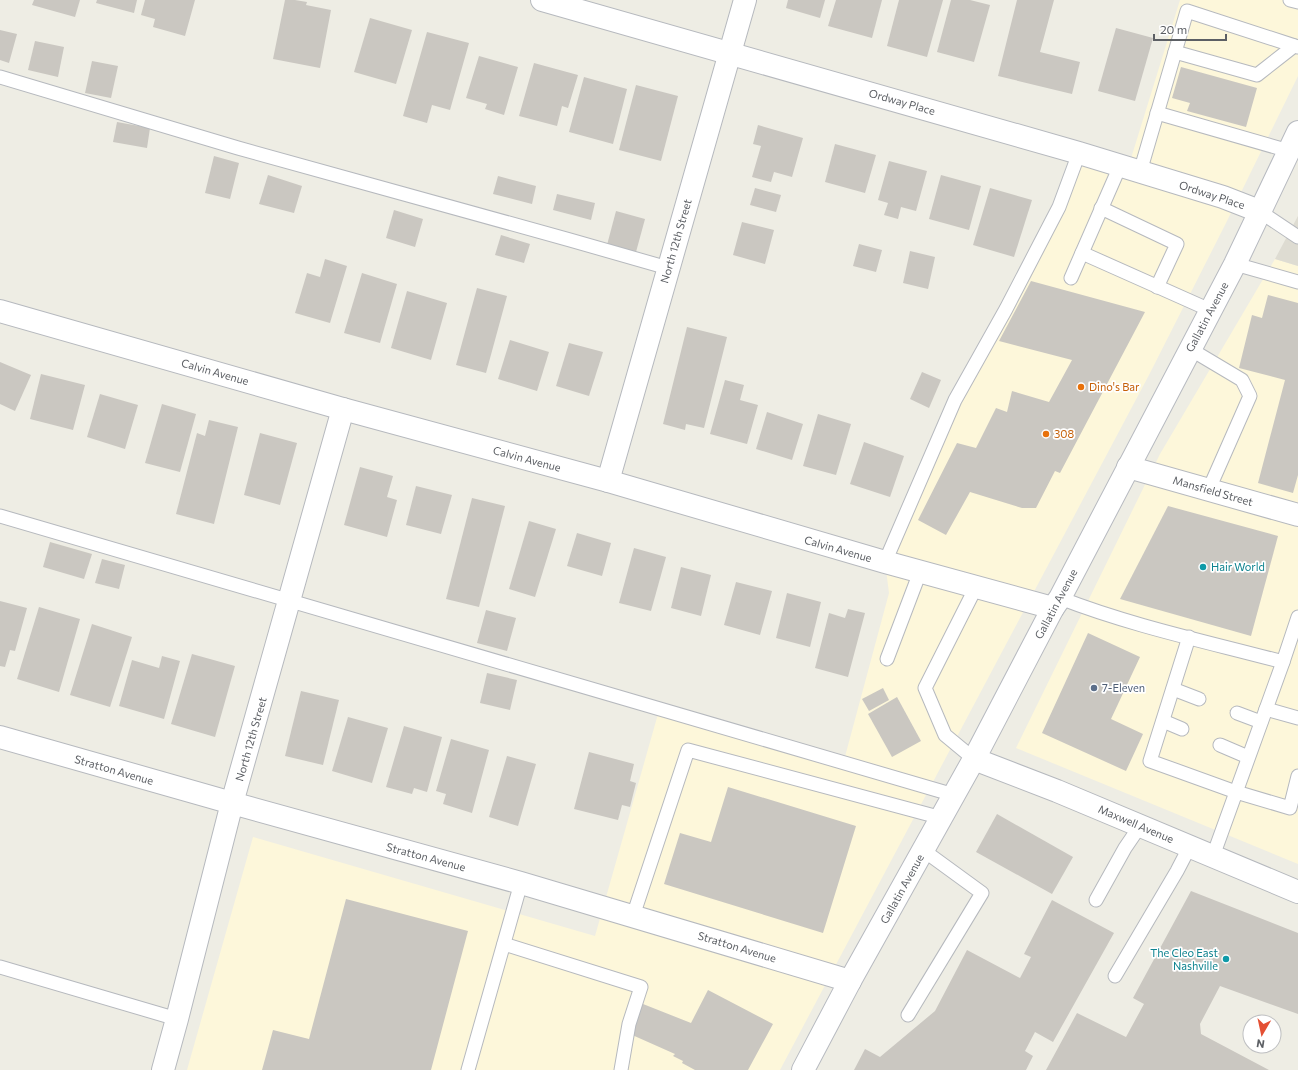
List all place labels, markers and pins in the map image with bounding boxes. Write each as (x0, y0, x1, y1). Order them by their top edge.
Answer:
place label: Dino's Bar (1089, 380, 1140, 393)
marker: Dino's Bar (1076, 382, 1086, 392)
place label: 308 (1054, 427, 1074, 440)
marker: 308 (1041, 429, 1051, 439)
place label: Hair World (1211, 560, 1265, 573)
marker: Hair World (1198, 562, 1208, 572)
place label: 7-Eleven (1102, 681, 1145, 694)
marker: 7-Eleven (1089, 683, 1099, 693)
place label: The Cleo East Nashville (1150, 946, 1218, 972)
marker: The Cleo East Nashville (1221, 954, 1231, 964)

